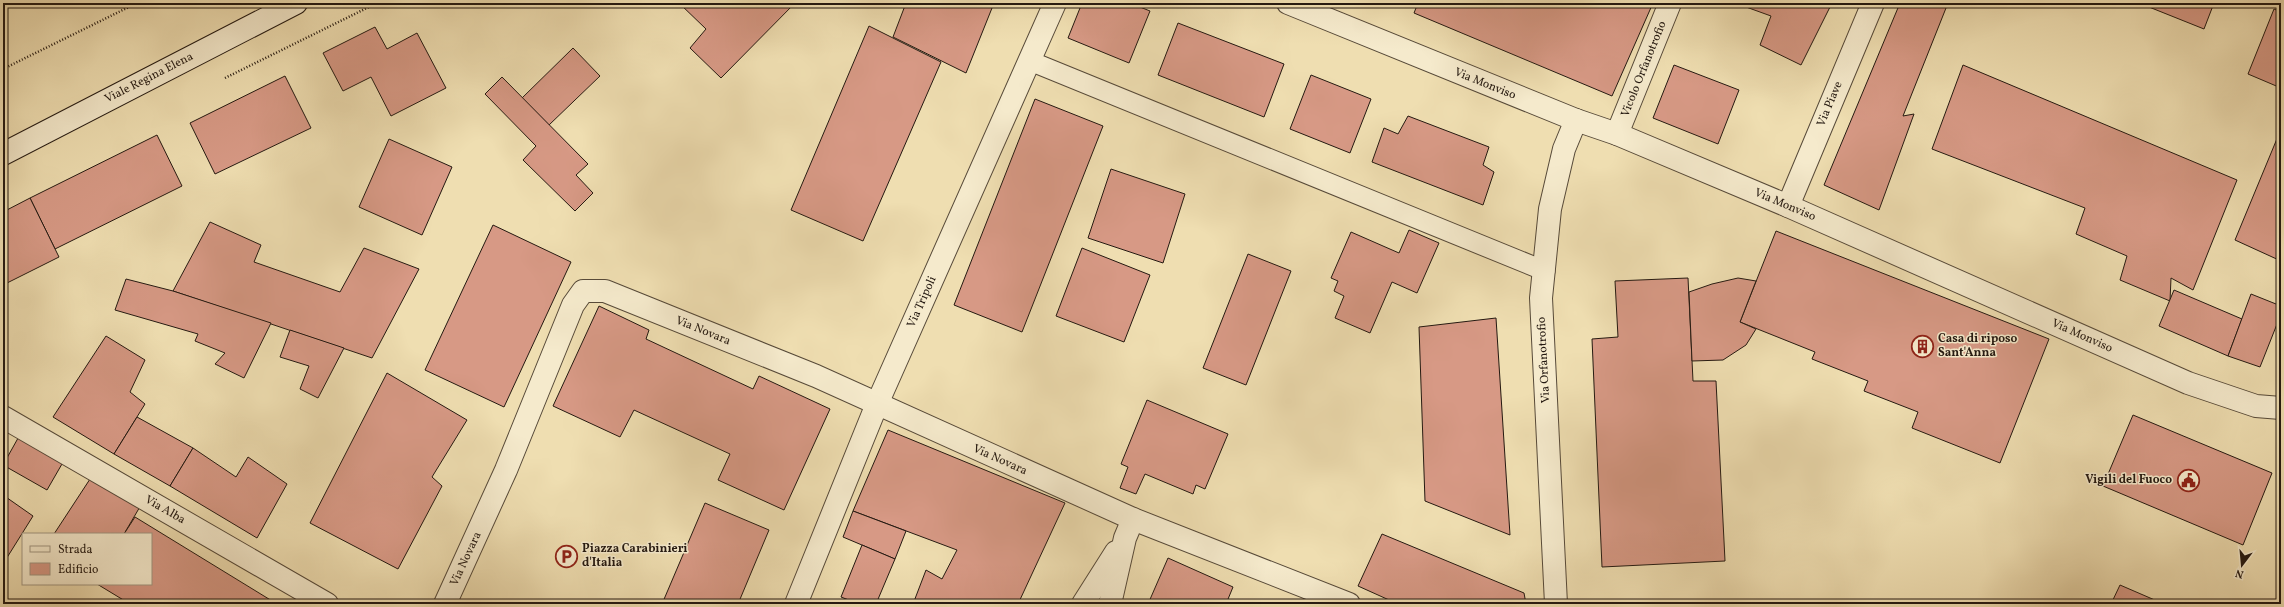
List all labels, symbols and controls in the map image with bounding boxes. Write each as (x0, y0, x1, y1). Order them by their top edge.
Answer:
street label: Vicolo Orfanotrofio (1617, 19, 1671, 119)
street label: Viale Regina Elena (102, 49, 196, 107)
street label: Via Monviso (1452, 64, 1518, 104)
street label: Via Piave (1813, 79, 1847, 129)
street label: Via Monviso (1752, 185, 1818, 225)
street label: Via Tripoli (904, 273, 941, 330)
street label: Via Novara (673, 313, 733, 349)
street label: Via Monviso (2049, 315, 2115, 357)
street label: Via Orfanotrofio (1534, 316, 1554, 404)
place label: Casa di riposo Sant'Anna (1938, 331, 2018, 361)
building icon: Casa di riposo Sant'Anna (1910, 333, 1936, 359)
street label: Via Novara (970, 441, 1030, 479)
public building icon: Vigili del Fuoco (2175, 467, 2201, 493)
place label: Vigili del Fuoco (2085, 472, 2172, 488)
street label: Via Alba (142, 492, 188, 528)
street label: Via Novara (446, 529, 486, 589)
legend (22, 533, 152, 585)
place label: Piazza Carabinieri d'Italia (582, 541, 688, 571)
text: Strada (58, 542, 93, 558)
parking icon: Piazza Carabinieri d'Italia (554, 543, 580, 569)
north arrow (2222, 545, 2262, 585)
text: Edificio (58, 562, 98, 578)
text: N (2234, 565, 2246, 581)

